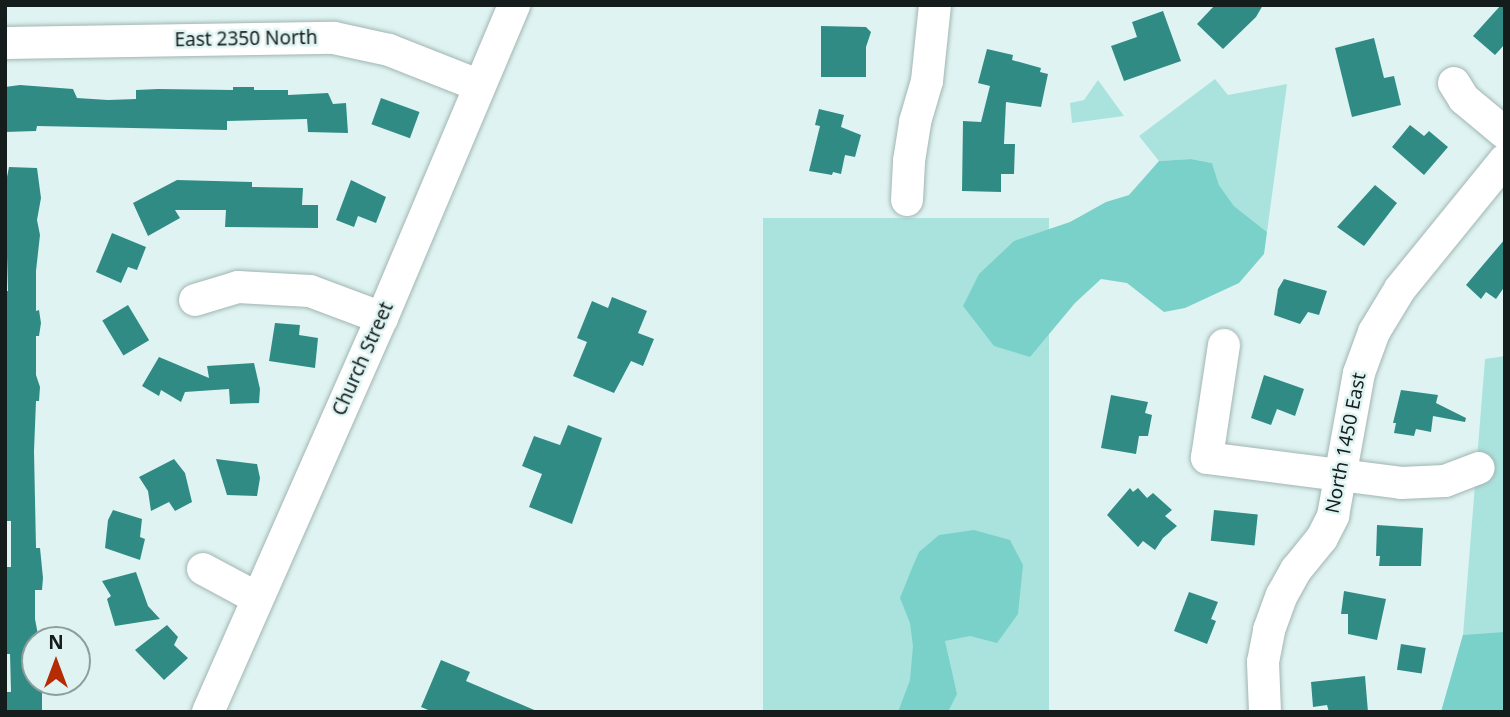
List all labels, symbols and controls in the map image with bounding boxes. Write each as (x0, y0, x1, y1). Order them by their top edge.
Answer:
street label: East 2350 North (174, 26, 318, 52)
street label: Church Street (328, 299, 398, 419)
street label: North 1450 East (1321, 371, 1371, 515)
north arrow (21, 626, 91, 696)
text: N (48, 629, 64, 655)

